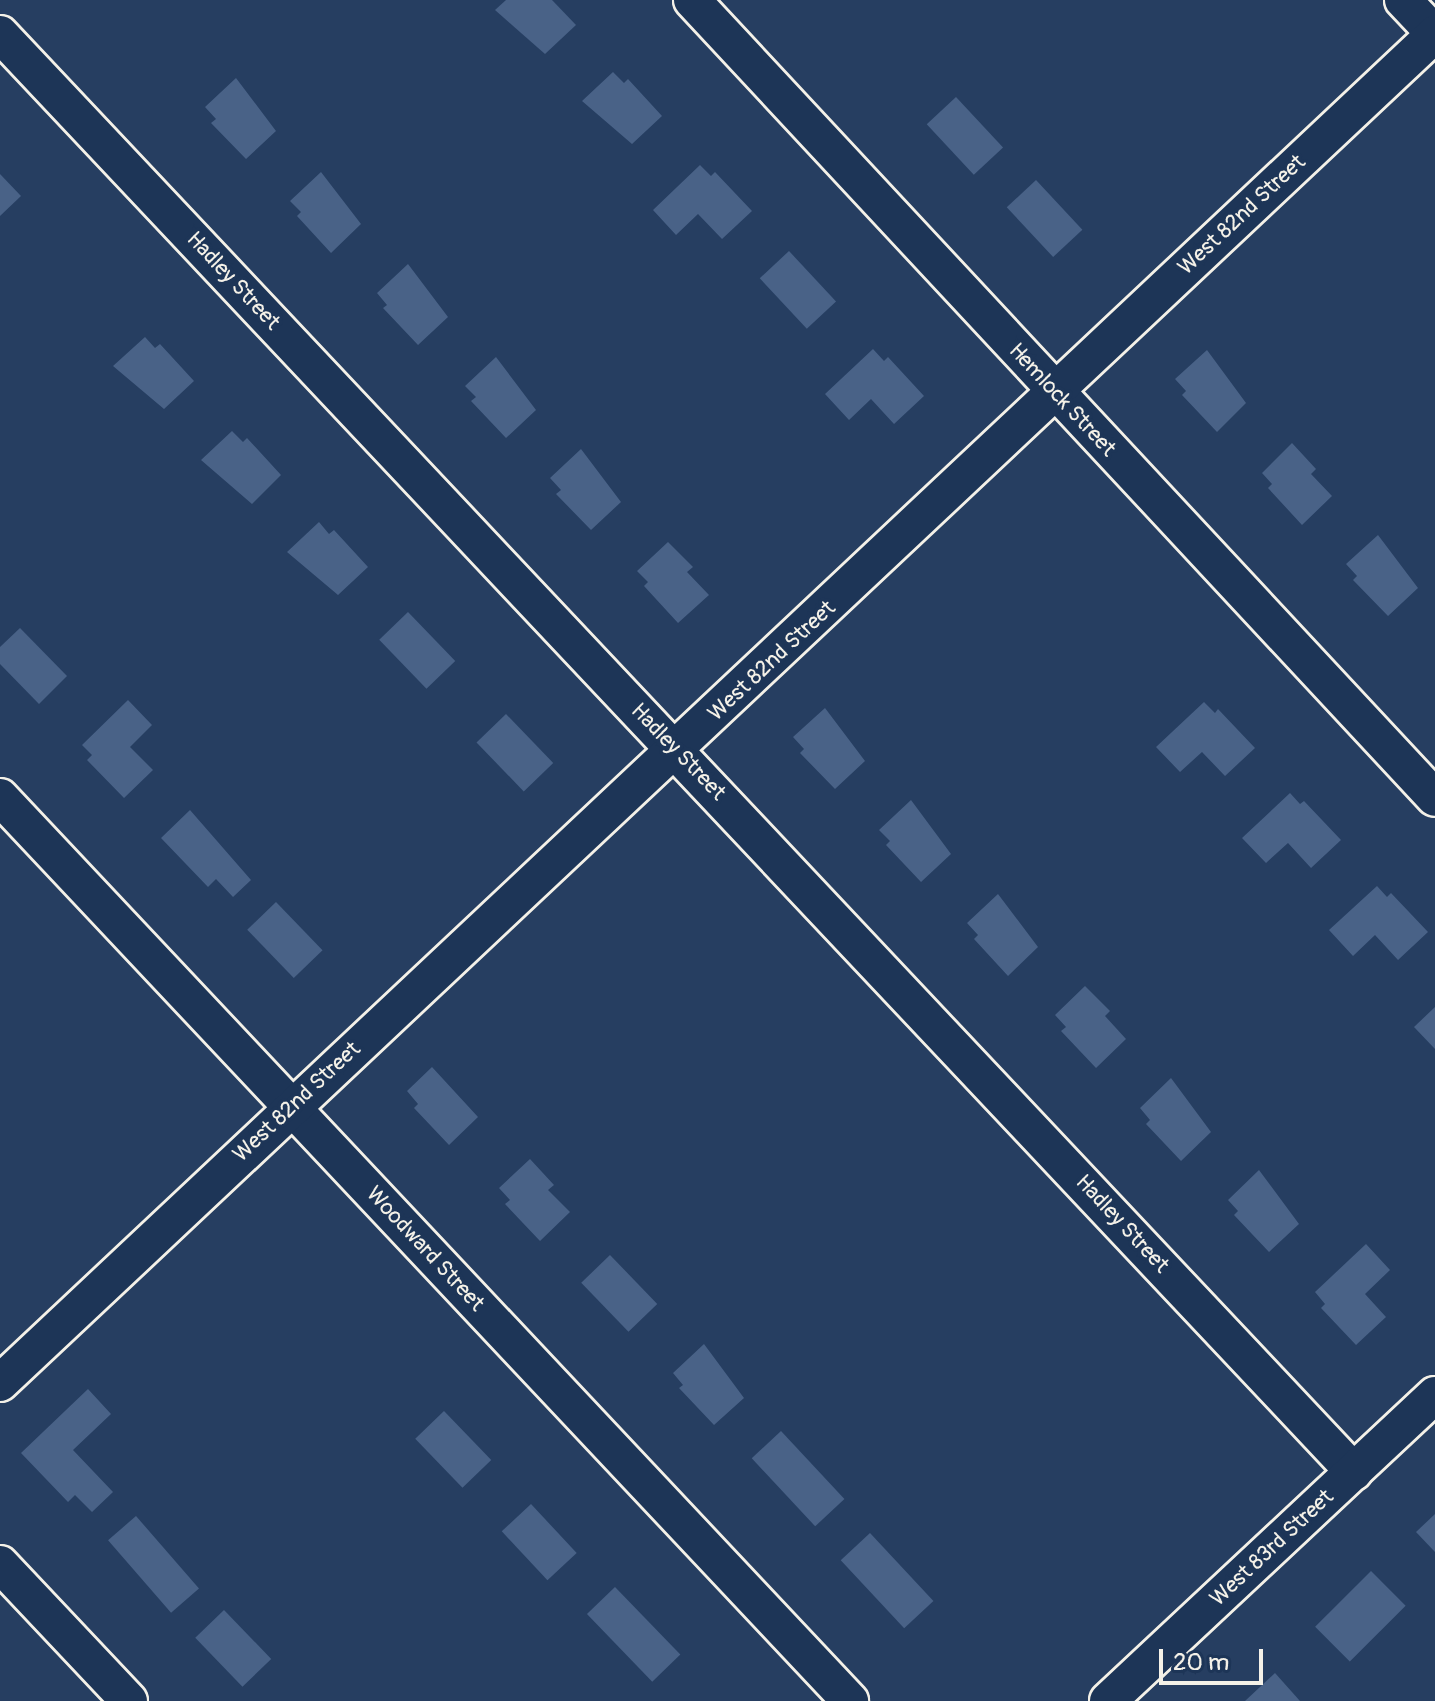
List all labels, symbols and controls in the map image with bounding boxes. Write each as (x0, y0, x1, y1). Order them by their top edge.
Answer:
street label: West 82nd Street (1173, 149, 1311, 281)
street label: Hadley Street (181, 226, 285, 336)
street label: Hemlock Street (1003, 338, 1121, 462)
street label: West 82nd Street (703, 595, 841, 727)
street label: Hadley Street (625, 698, 731, 806)
street label: West 82nd Street (228, 1036, 366, 1168)
street label: Hadley Street (1070, 1169, 1174, 1279)
street label: Woodward Street (360, 1181, 490, 1317)
street label: West 83rd Street (1205, 1484, 1339, 1612)
scale bar (1163, 1633, 1267, 1683)
text: 20 m (1173, 1648, 1229, 1677)

